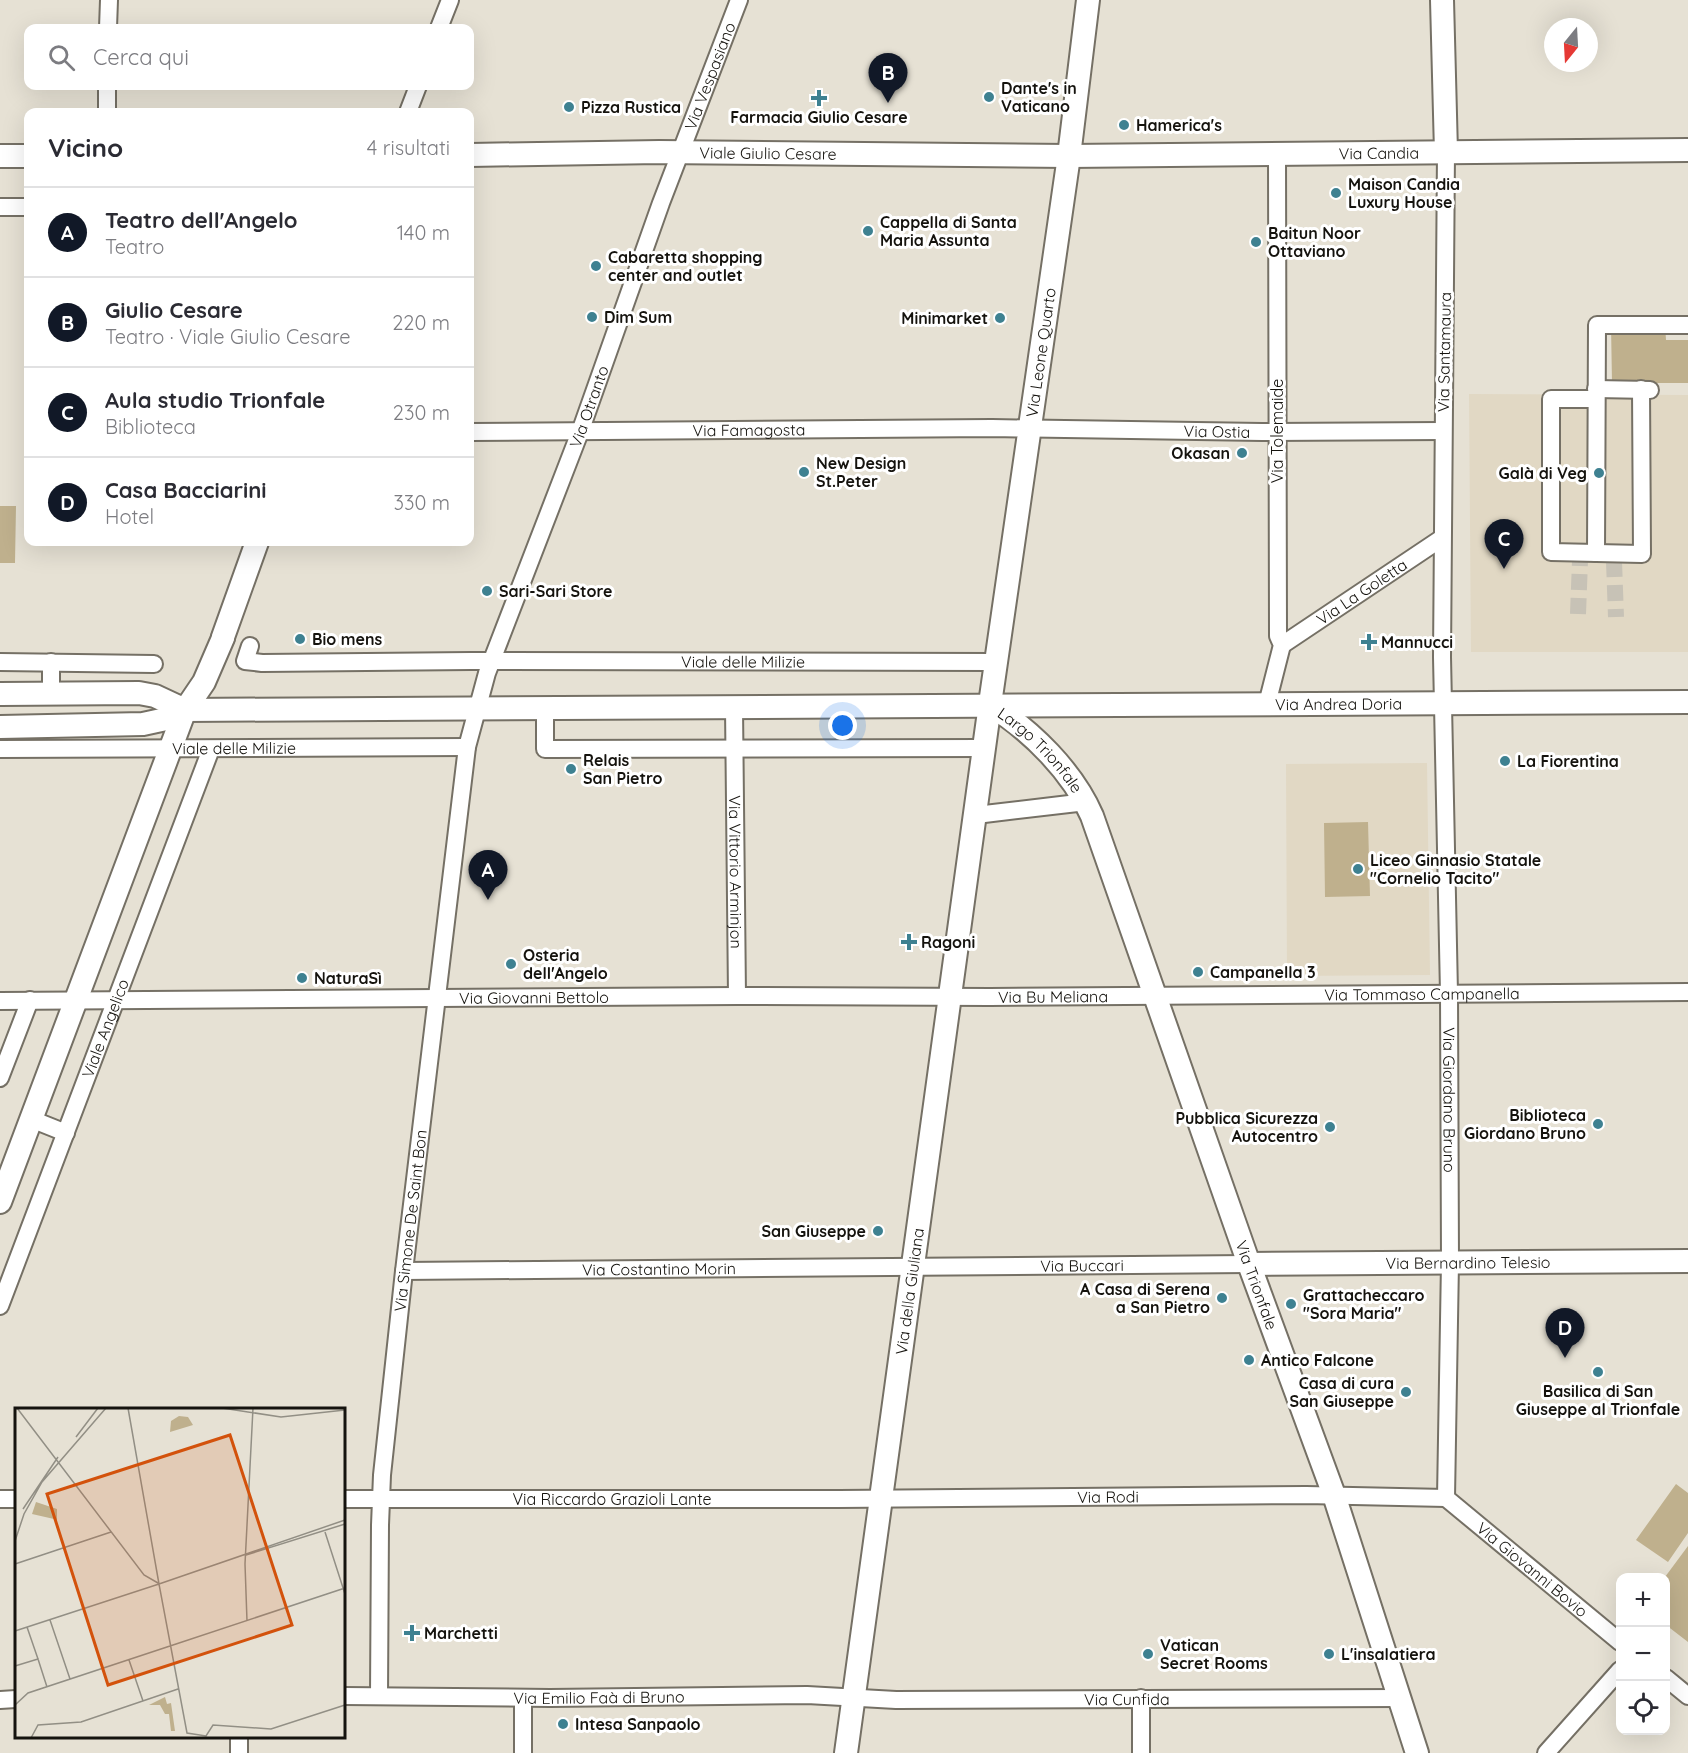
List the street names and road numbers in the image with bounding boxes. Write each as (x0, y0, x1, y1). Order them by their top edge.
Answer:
street label: Via Vespasiano (680, 19, 740, 133)
street label: Viale Giulio Cesare (699, 142, 837, 164)
street label: Via Candia (1339, 143, 1419, 163)
street label: Via Leone Quarto (1021, 286, 1060, 418)
street label: Via Santamaura (1433, 292, 1455, 412)
street label: Via Otranto (565, 363, 613, 450)
street label: Via Tolemaide (1267, 379, 1287, 483)
street label: Via Famagosta (692, 419, 806, 440)
street label: Via Ostia (1184, 421, 1250, 442)
street label: Via La Goletta (1313, 554, 1411, 629)
street label: Viale delle Milizie (681, 651, 805, 672)
street label: Via Andrea Doria (1275, 694, 1402, 714)
street label: Largo Trionfale (994, 703, 1087, 797)
street label: Viale delle Milizie (172, 738, 296, 758)
street label: Via Vittorio Arminjon (725, 795, 747, 949)
street label: Viale Angelico (77, 976, 133, 1081)
street label: Via Tommaso Campanella (1324, 983, 1520, 1005)
street label: Via Bu Meliana (998, 986, 1108, 1007)
street label: Via Giovanni Bettolo (459, 987, 609, 1008)
street label: Via Giordano Bruno (1439, 1027, 1460, 1173)
street label: Via Simone De Saint Bon (390, 1128, 431, 1313)
street label: Via della Giuliana (891, 1227, 928, 1356)
street label: Via Trionfale (1232, 1238, 1282, 1332)
street label: Via Bernardino Telesio (1385, 1252, 1551, 1273)
street label: Via Buccari (1040, 1255, 1124, 1276)
street label: Via Costantino Morin (582, 1258, 736, 1280)
street label: Via Rodi (1077, 1486, 1139, 1507)
street label: Via Riccardo Grazioli Lante (512, 1489, 712, 1509)
street label: Via Giovanni Bovio (1473, 1518, 1592, 1621)
street label: Via Emilio Faà di Bruno (513, 1686, 685, 1708)
street label: Via Cunfida (1084, 1689, 1170, 1709)

